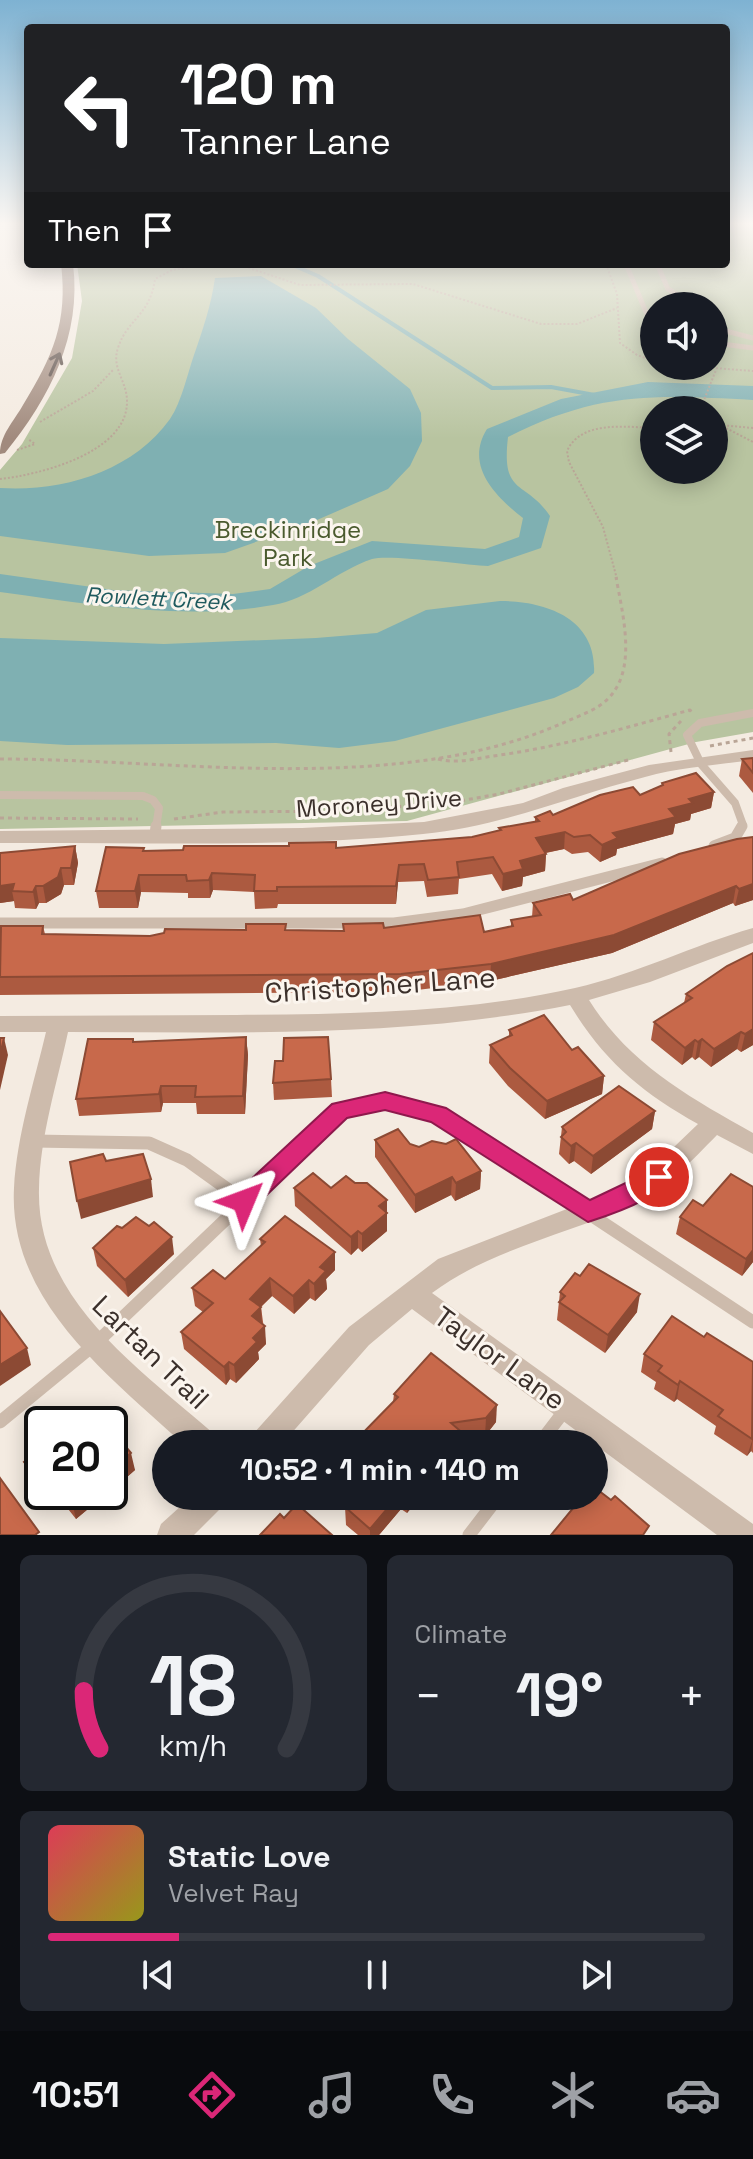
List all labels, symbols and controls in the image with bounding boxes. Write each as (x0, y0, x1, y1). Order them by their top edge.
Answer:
text: 120 m (180, 49, 337, 120)
icon: left (48, 56, 152, 160)
text: Tanner Lane (180, 119, 391, 165)
icon: arrive (136, 208, 180, 252)
text: Then (48, 211, 120, 250)
map controls (640, 292, 728, 484)
button: sound (640, 292, 728, 380)
one-way arrow (48, 352, 63, 376)
button: layers (640, 396, 728, 484)
park label: Breckinridge Park (215, 514, 361, 573)
water label: Rowlett Creek (84, 580, 234, 616)
street label: Moroney Drive (295, 782, 463, 824)
street label: Christopher Lane (263, 959, 497, 1011)
pin (625, 1143, 693, 1211)
icon: arrive (637, 1155, 681, 1199)
position arrow (202, 1159, 286, 1243)
street label: Lartan Trail (85, 1287, 217, 1417)
street label: Taylor Lane (427, 1298, 573, 1418)
speed limit sign: 20 (24, 1406, 128, 1510)
text: 10:52 · 1 min · 140 m (240, 1450, 520, 1489)
text: Climate (415, 1617, 507, 1651)
text: 18 (149, 1633, 237, 1739)
text: 19° (516, 1657, 604, 1734)
text: − (415, 1668, 442, 1724)
text: + (678, 1668, 705, 1724)
text: km/h (159, 1728, 227, 1764)
text: Static Love (168, 1837, 331, 1876)
text: Velvet Ray (168, 1876, 299, 1910)
icon: previous (136, 1953, 180, 1997)
icon: pause (355, 1953, 399, 1997)
icon: next (574, 1953, 618, 1997)
icon: directions (184, 2067, 240, 2123)
icon: music (304, 2067, 360, 2123)
icon: phone (424, 2067, 480, 2123)
icon: climate (545, 2067, 601, 2123)
icon: car (665, 2067, 721, 2123)
text: 10:51 (32, 2072, 120, 2118)

